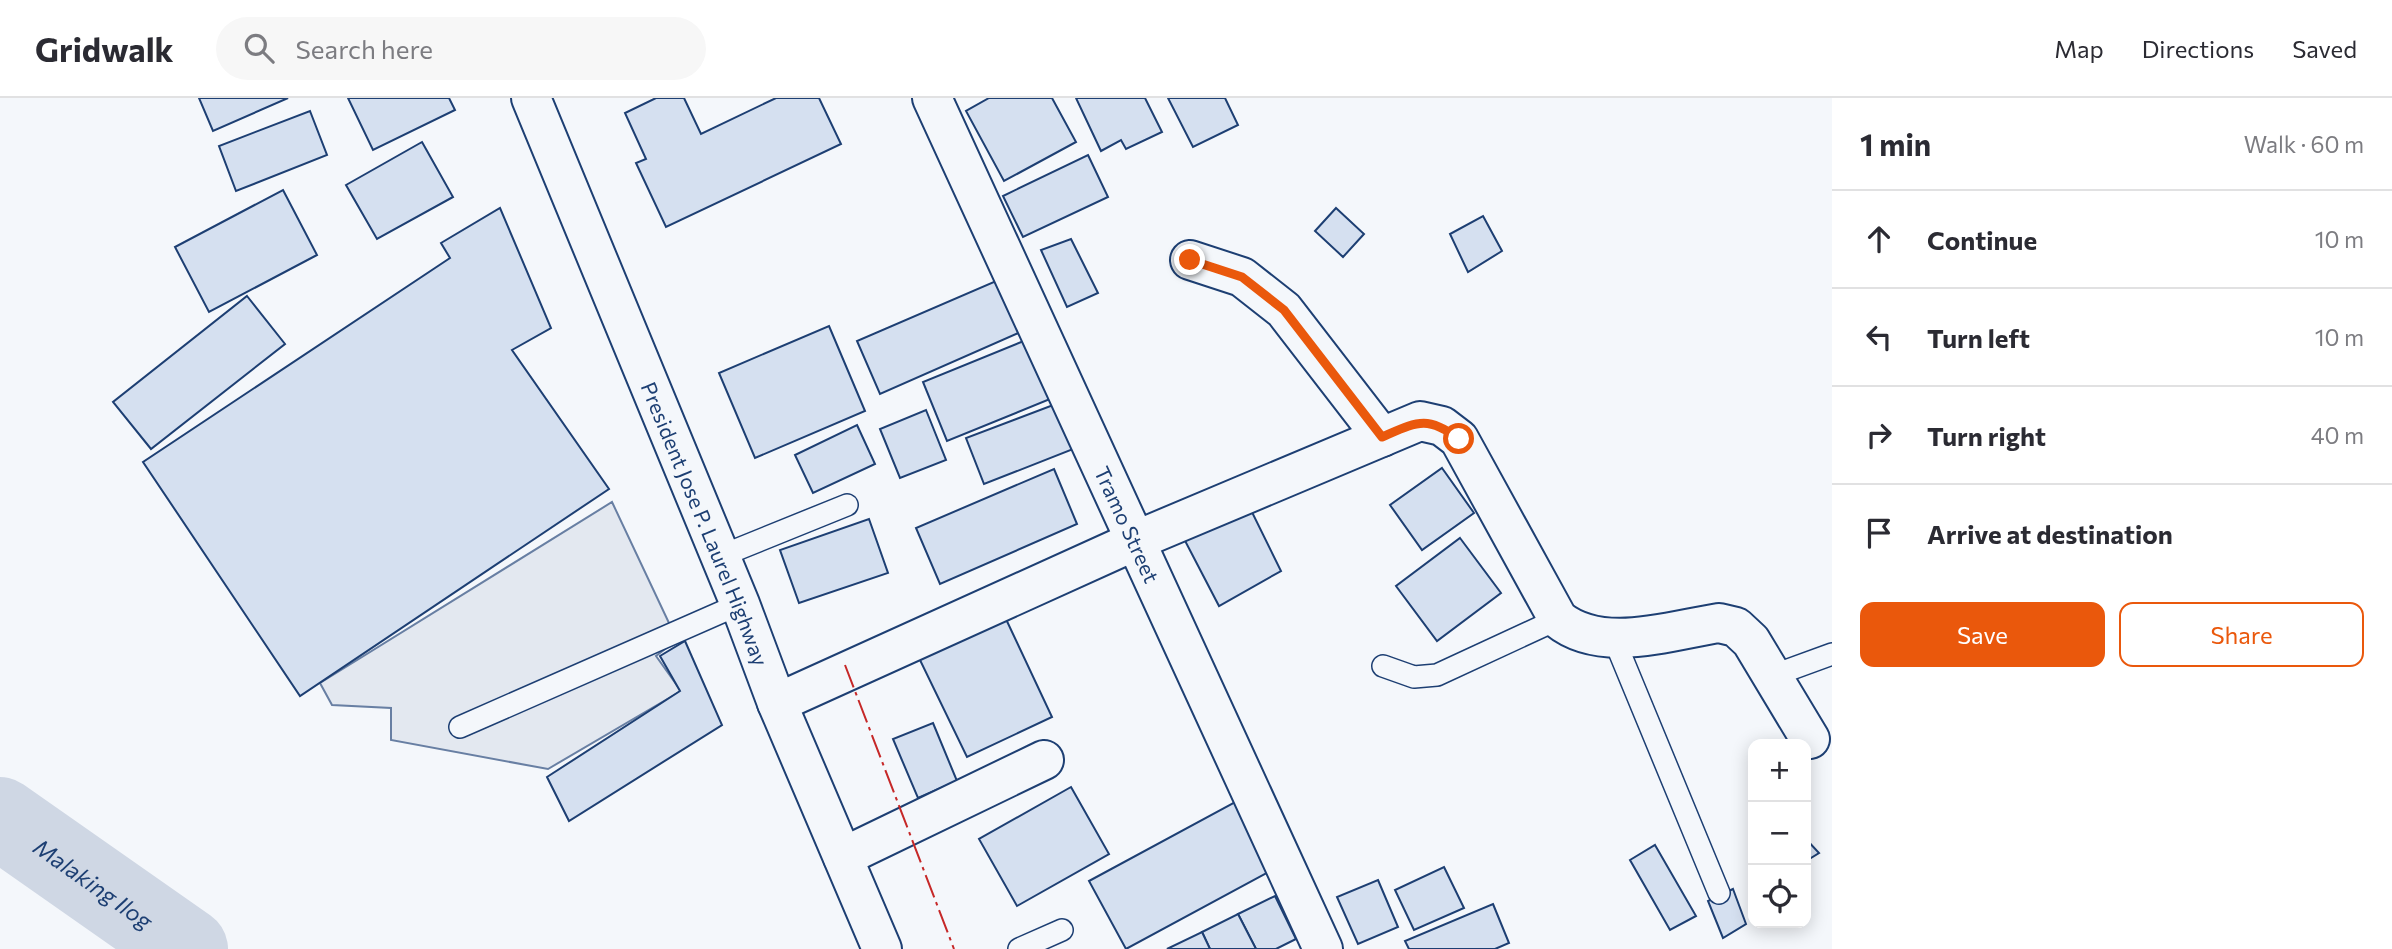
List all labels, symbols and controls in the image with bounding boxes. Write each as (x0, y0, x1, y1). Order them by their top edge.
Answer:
search box (216, 17, 706, 80)
text: Gridwalk (35, 28, 174, 69)
icon: search (240, 29, 278, 67)
text: Search here (296, 33, 433, 64)
text: Map (2054, 34, 2104, 63)
text: Directions (2142, 34, 2254, 63)
text: Saved (2292, 34, 2357, 63)
text: 1 min (1860, 125, 1931, 162)
text: Walk · 60 m (2244, 130, 2364, 158)
icon: ahead (1860, 220, 1898, 258)
text: Continue (1927, 224, 2037, 255)
text: 10 m (2315, 225, 2364, 253)
route end (1174, 244, 1205, 275)
icon: left (1860, 318, 1898, 356)
text: Turn left (1927, 322, 2030, 353)
text: 10 m (2315, 323, 2364, 351)
street label: President Jose P. Laurel Highway (637, 378, 774, 669)
icon: right (1860, 416, 1898, 454)
text: Turn right (1927, 420, 2046, 451)
text: 40 m (2311, 421, 2364, 449)
route start (1443, 423, 1474, 454)
street label: Tramo Street (1090, 462, 1165, 586)
icon: arrive (1860, 514, 1898, 552)
text: Arrive at destination (1927, 518, 2173, 549)
button: Save (1860, 602, 2105, 667)
button: Share (2119, 602, 2364, 667)
map controls (1748, 739, 1811, 928)
button: + (1748, 739, 1811, 802)
button: − (1748, 802, 1811, 865)
water label: Malaking Ilog (29, 832, 159, 936)
button: locate (1748, 865, 1811, 928)

